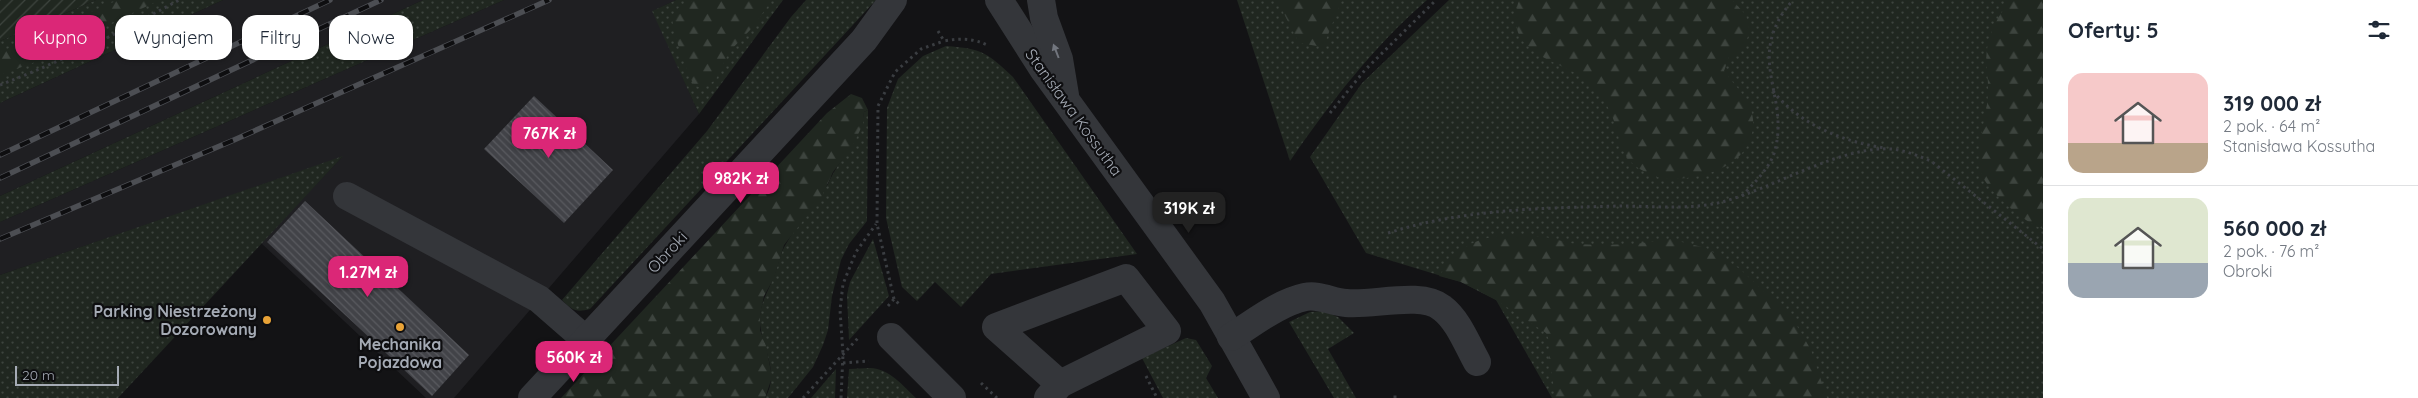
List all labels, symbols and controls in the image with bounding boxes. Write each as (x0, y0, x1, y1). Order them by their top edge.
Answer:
chip: Kupno (15, 15, 105, 60)
chip: Wynajem (115, 15, 232, 60)
chip: Filtry (242, 15, 319, 60)
chip: Nowe (329, 15, 413, 60)
icon: filters (2365, 16, 2393, 44)
text: Oferty: 5 (2068, 17, 2159, 43)
one-way arrow (1052, 44, 1059, 59)
street label: Stanisława Kossutha (1021, 45, 1127, 179)
text: 319 000 zł (2223, 90, 2321, 116)
icon: home (2108, 93, 2168, 153)
pin: 767K zł (503, 116, 595, 159)
text: 2 pok. · 64 m² (2223, 116, 2320, 136)
text: 767K zł (523, 123, 575, 143)
text: Stanisława Kossutha (2223, 136, 2375, 156)
pin: 982K zł (695, 162, 787, 204)
text: 982K zł (714, 168, 768, 188)
pin: 319K zł (1143, 192, 1235, 234)
text: 319K zł (1164, 198, 1214, 218)
text: 560 000 zł (2223, 215, 2326, 241)
icon: home (2108, 218, 2168, 278)
street label: Obroki (643, 227, 691, 277)
text: 2 pok. · 76 m² (2223, 241, 2319, 261)
pin: 1.27M zł (316, 256, 420, 298)
text: Obroki (2223, 261, 2272, 281)
text: 1.27M zł (339, 262, 397, 282)
place label: Parking Niestrzeżony Dozorowany (94, 301, 257, 339)
marker: Parking Niestrzeżony Dozorowany (261, 314, 273, 326)
marker: Mechanika Pojazdowa (394, 321, 406, 333)
place label: Mechanika Pojazdowa (358, 334, 442, 372)
pin: 560K zł (528, 340, 620, 383)
text: 560K zł (547, 347, 601, 367)
scale bar (15, 363, 119, 386)
text: 20 m (22, 366, 55, 384)

